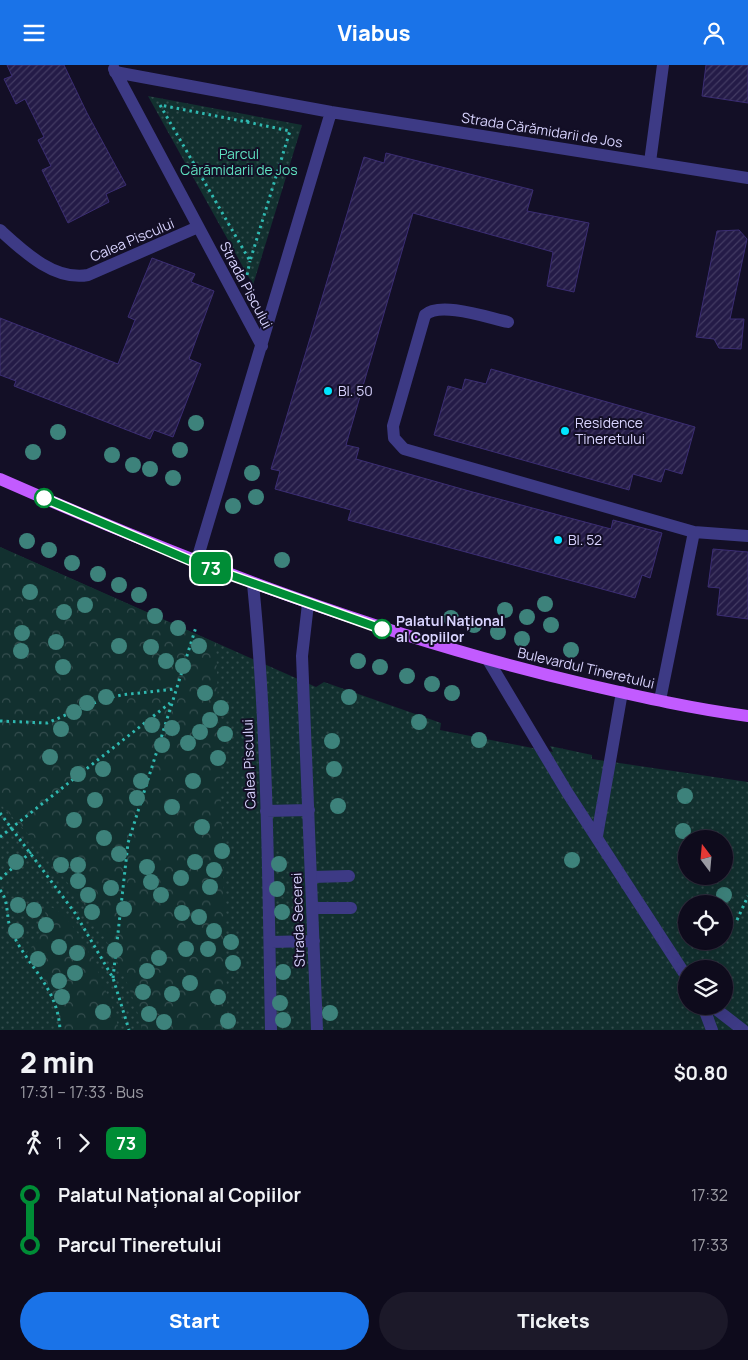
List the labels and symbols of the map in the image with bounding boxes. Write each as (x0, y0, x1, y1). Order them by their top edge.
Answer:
street label: Strada Cărămidarii de Jos (460, 107, 624, 152)
park label: Parcul Cărămidarii de Jos (180, 144, 298, 179)
street label: Calea Piscului (87, 213, 177, 266)
street label: Strada Piscului (216, 238, 277, 331)
place label: Bl. 50 (338, 381, 373, 400)
marker: Bl. 50 (322, 385, 334, 397)
place label: Residence Tineretului (575, 413, 645, 448)
marker: Residence Tineretului (559, 425, 571, 437)
unlabelled marker (34, 488, 54, 508)
place label: Bl. 52 (568, 530, 602, 549)
marker: Bl. 52 (552, 534, 564, 546)
line badge: 73 (188, 552, 234, 584)
place label: Palatul Național al Copiilor (396, 611, 504, 646)
marker: Palatul Național al Copiilor (372, 619, 392, 639)
street label: Bulevardul Tineretului (516, 643, 656, 693)
street label: Calea Piscului (237, 719, 260, 809)
north arrow (678, 830, 732, 885)
street label: Strada Secerei (286, 872, 309, 968)

